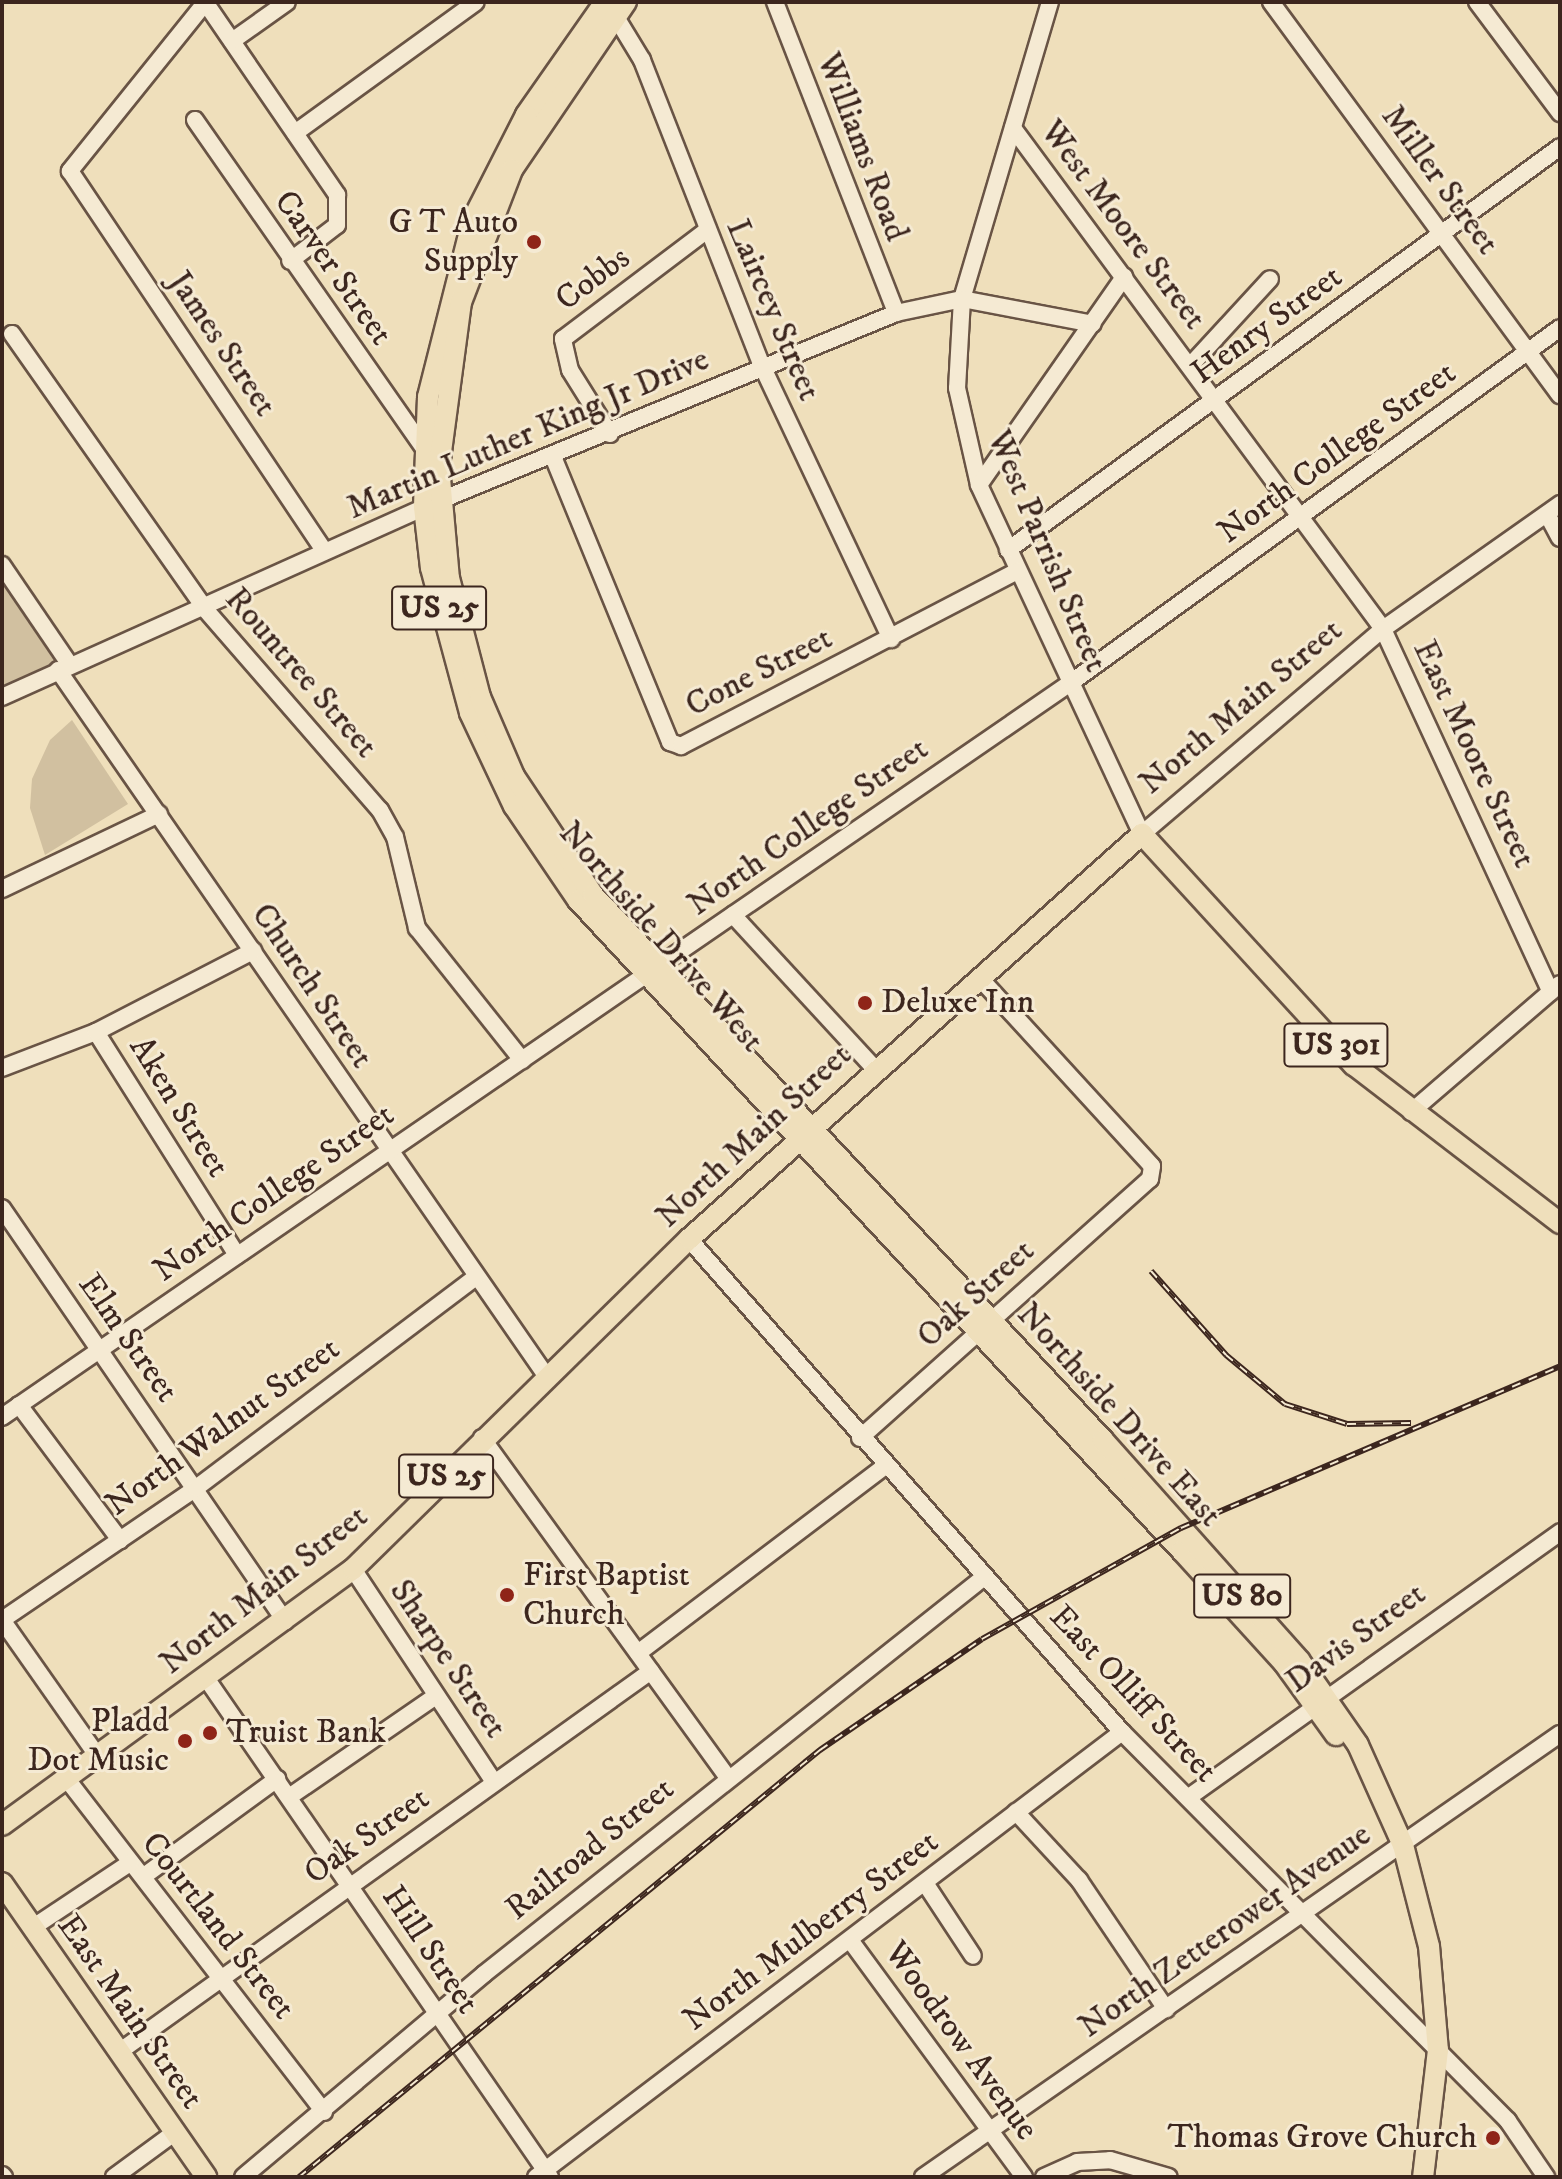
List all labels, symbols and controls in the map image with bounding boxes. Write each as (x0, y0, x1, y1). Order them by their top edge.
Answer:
street label: Williams Road (807, 47, 917, 247)
street label: Miller Street (1372, 97, 1508, 263)
street label: West Moore Street (1031, 112, 1215, 338)
street label: Carver Street (265, 183, 401, 353)
place label: G T Auto Supply (388, 202, 518, 282)
street label: Laircey Street (717, 213, 829, 407)
marker: G T Auto Supply (525, 233, 543, 251)
street label: Cobbs (548, 238, 638, 320)
street label: Henry Street (1184, 257, 1350, 393)
street label: James Street (159, 264, 285, 424)
street label: Martin Luther King Jr Drive (341, 339, 715, 529)
street label: North College Street (1210, 353, 1464, 553)
street label: West Parrish Street (978, 424, 1116, 678)
street label: Rountree Street (216, 579, 386, 767)
road number: US 25 (391, 580, 487, 636)
street label: North Main Street (1131, 610, 1351, 804)
street label: Cone Street (679, 618, 839, 726)
street label: East Moore Street (1404, 634, 1544, 874)
street label: North College Street (680, 729, 936, 925)
street label: Northside Drive West (550, 813, 772, 1061)
street label: Church Street (242, 896, 382, 1076)
place label: Deluxe Inn (881, 983, 1034, 1023)
marker: Deluxe Inn (856, 994, 874, 1012)
road number: US 301 (1282, 1017, 1390, 1073)
street label: Aken Street (120, 1029, 238, 1185)
street label: North Main Street (648, 1035, 860, 1237)
street label: North College Street (146, 1095, 402, 1291)
street label: Oak Street (909, 1231, 1043, 1357)
street label: Elm Street (69, 1266, 187, 1410)
street label: Northside Drive East (1008, 1295, 1230, 1535)
street label: North Walnut Street (98, 1329, 348, 1525)
road number: US 25 (398, 1448, 494, 1504)
street label: North Main Street (152, 1496, 376, 1684)
place label: First Baptist Church (523, 1555, 690, 1634)
road number: US 80 (1192, 1568, 1292, 1624)
street label: Sharpe Street (380, 1572, 516, 1746)
street label: Davis Street (1278, 1574, 1434, 1702)
marker: First Baptist Church (498, 1586, 516, 1604)
street label: East Olliff Street (1040, 1597, 1226, 1791)
place label: Pladd Dot Music (27, 1701, 169, 1780)
place label: Truist Bank (226, 1713, 386, 1753)
marker: Truist Bank (201, 1724, 219, 1742)
marker: Pladd Dot Music (176, 1732, 194, 1750)
street label: Railroad Street (498, 1769, 682, 1929)
street label: Oak Street (297, 1778, 437, 1894)
street label: North Zetterower Avenue (1071, 1815, 1379, 2047)
street label: North Mulberry Street (675, 1822, 947, 2040)
street label: Courtland Street (132, 1824, 304, 2028)
street label: Hill Street (372, 1878, 488, 2022)
street label: East Main Street (48, 1907, 212, 2117)
street label: Woodrow Avenue (875, 1934, 1047, 2148)
place label: Thomas Grove Church (1167, 2118, 1477, 2158)
marker: Thomas Grove Church (1484, 2129, 1502, 2147)

